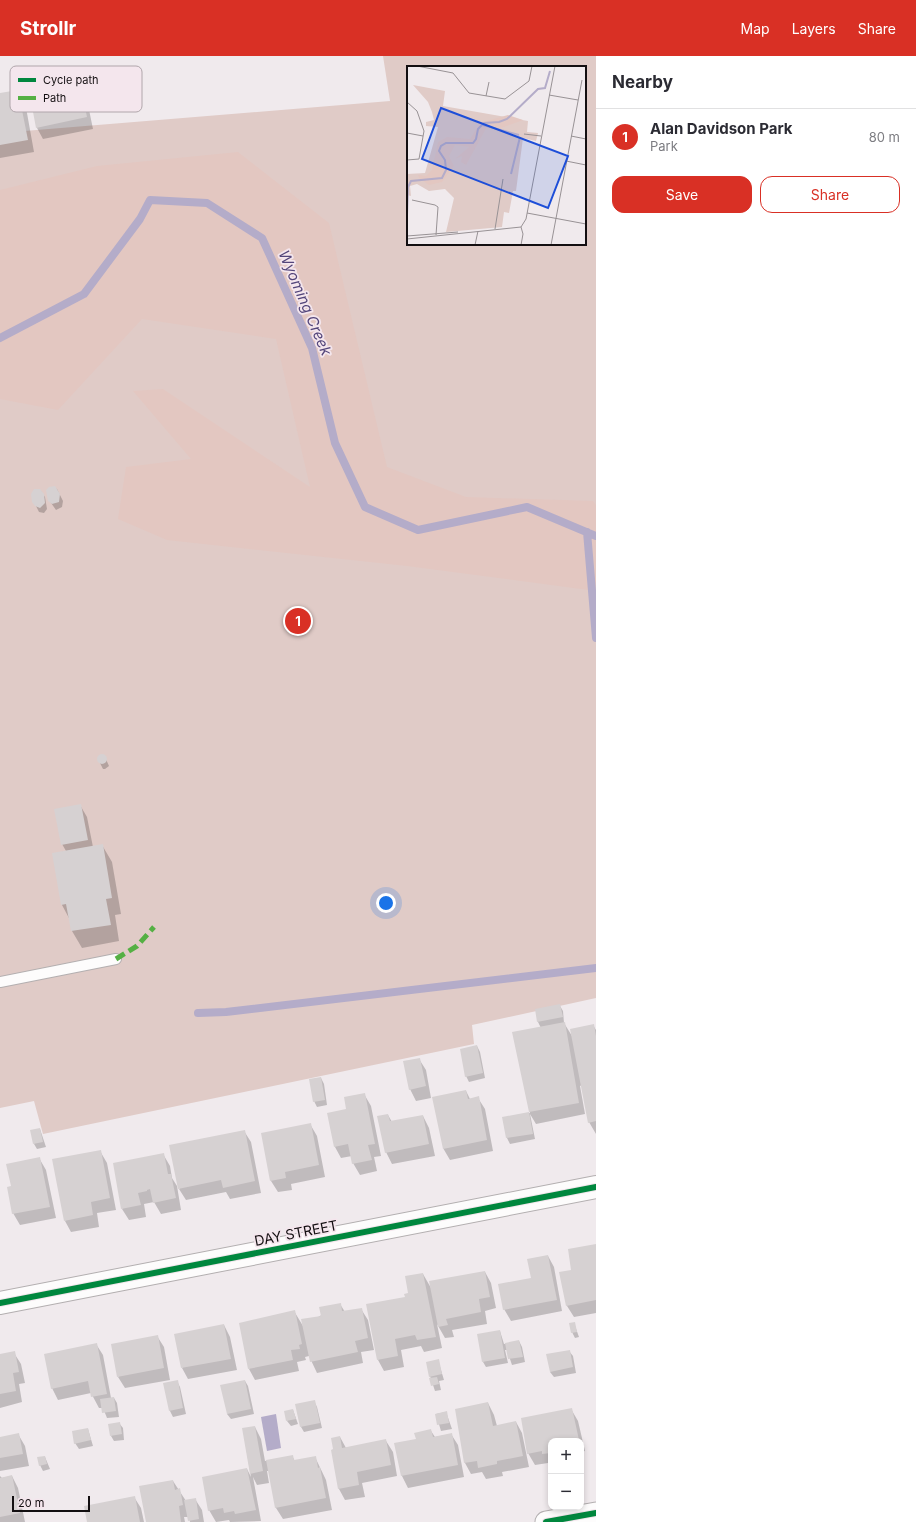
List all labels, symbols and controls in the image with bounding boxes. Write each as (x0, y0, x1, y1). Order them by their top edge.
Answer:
text: Strollr (20, 17, 76, 40)
text: Map (741, 20, 770, 37)
text: Layers (792, 20, 836, 37)
text: Share (858, 20, 896, 37)
legend (10, 66, 142, 112)
inset map (407, 66, 586, 245)
text: Nearby (612, 72, 673, 92)
text: Cycle path (43, 73, 99, 87)
text: Path (43, 91, 66, 105)
text: Alan Davidson Park (650, 119, 792, 138)
text: 1 (622, 129, 628, 145)
text: 80 m (869, 129, 900, 145)
text: Park (650, 138, 678, 154)
button: Save (612, 176, 752, 213)
button: Share (760, 176, 900, 213)
water label: Wyoming Creek (275, 247, 337, 359)
pin: 1 (285, 606, 311, 636)
your location (376, 893, 396, 913)
street label: DAY STREET (253, 1216, 339, 1249)
map controls (548, 1438, 584, 1510)
button: + (548, 1438, 584, 1474)
button: − (548, 1474, 584, 1510)
scale bar (12, 1494, 90, 1513)
text: 20 m (18, 1496, 44, 1510)

